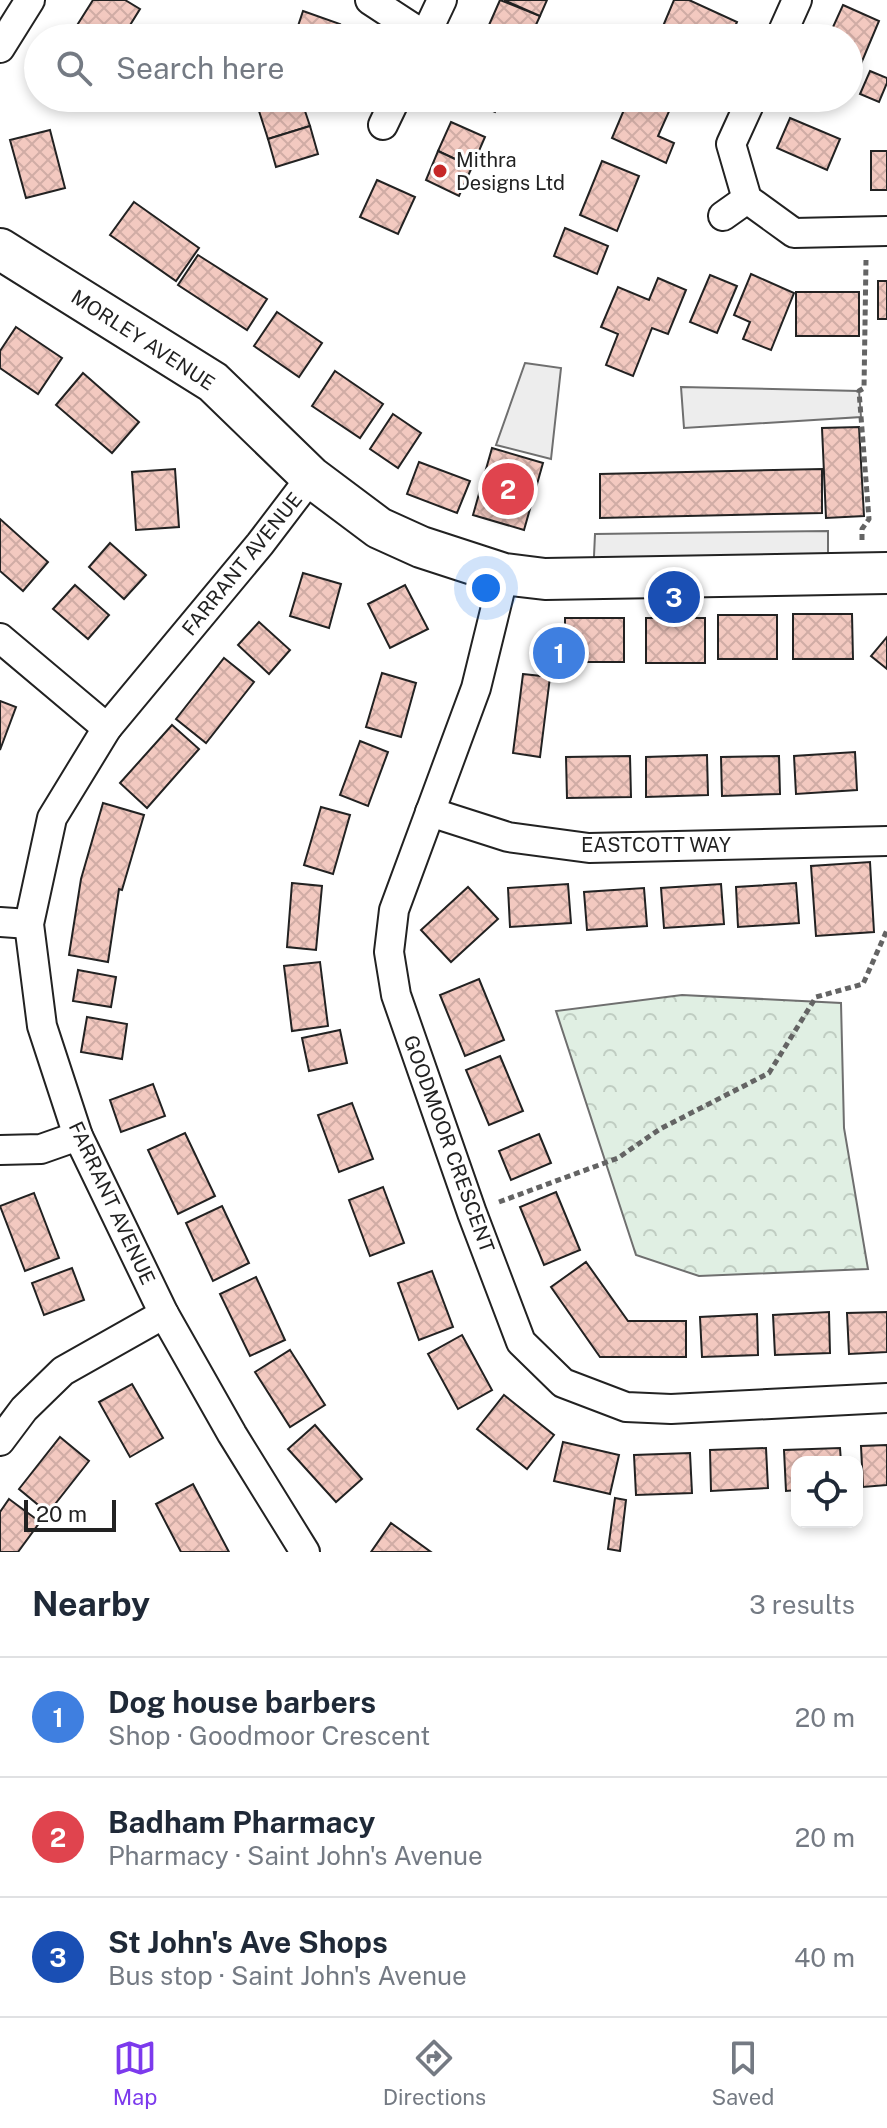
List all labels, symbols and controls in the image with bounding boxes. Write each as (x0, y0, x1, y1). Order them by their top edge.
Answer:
search box (24, 24, 863, 112)
icon: search (52, 46, 96, 90)
text: Search here (116, 50, 284, 86)
place label: Mithra Designs Ltd (456, 148, 565, 195)
marker: Mithra Designs Ltd (431, 162, 449, 180)
street label: MORLEY AVENUE (67, 285, 219, 395)
pin: 2 (482, 459, 534, 519)
street label: FARRANT AVENUE (177, 488, 307, 640)
pin: 3 (648, 567, 700, 627)
your location (466, 568, 506, 608)
pin: 1 (533, 623, 585, 683)
street label: EASTCOTT WAY (581, 833, 731, 857)
street label: GOODMOOR CRESCENT (398, 1032, 500, 1256)
street label: FARRANT AVENUE (64, 1118, 160, 1288)
map controls (791, 1456, 863, 1528)
button: locate (791, 1456, 863, 1528)
scale bar (24, 1496, 116, 1532)
text: 20 m (36, 1501, 87, 1527)
text: Nearby (32, 1584, 150, 1624)
text: 3 results (749, 1589, 855, 1620)
text: Dog house barbers (108, 1684, 376, 1720)
text: 1 (52, 1702, 64, 1733)
text: 20 m (795, 1702, 855, 1733)
text: Shop · Goodmoor Crescent (108, 1720, 430, 1751)
text: Badham Pharmacy (108, 1804, 375, 1840)
text: 2 (50, 1822, 66, 1853)
text: 20 m (795, 1822, 855, 1853)
text: Pharmacy · Saint John's Avenue (108, 1840, 483, 1871)
text: St John's Ave Shops (108, 1924, 388, 1960)
text: 3 (49, 1942, 67, 1973)
text: 40 m (794, 1942, 855, 1973)
text: Bus stop · Saint John's Avenue (108, 1960, 467, 1991)
tab: Map (113, 2036, 157, 2110)
tab: Directions (383, 2036, 486, 2110)
tab: Saved (711, 2036, 774, 2110)

